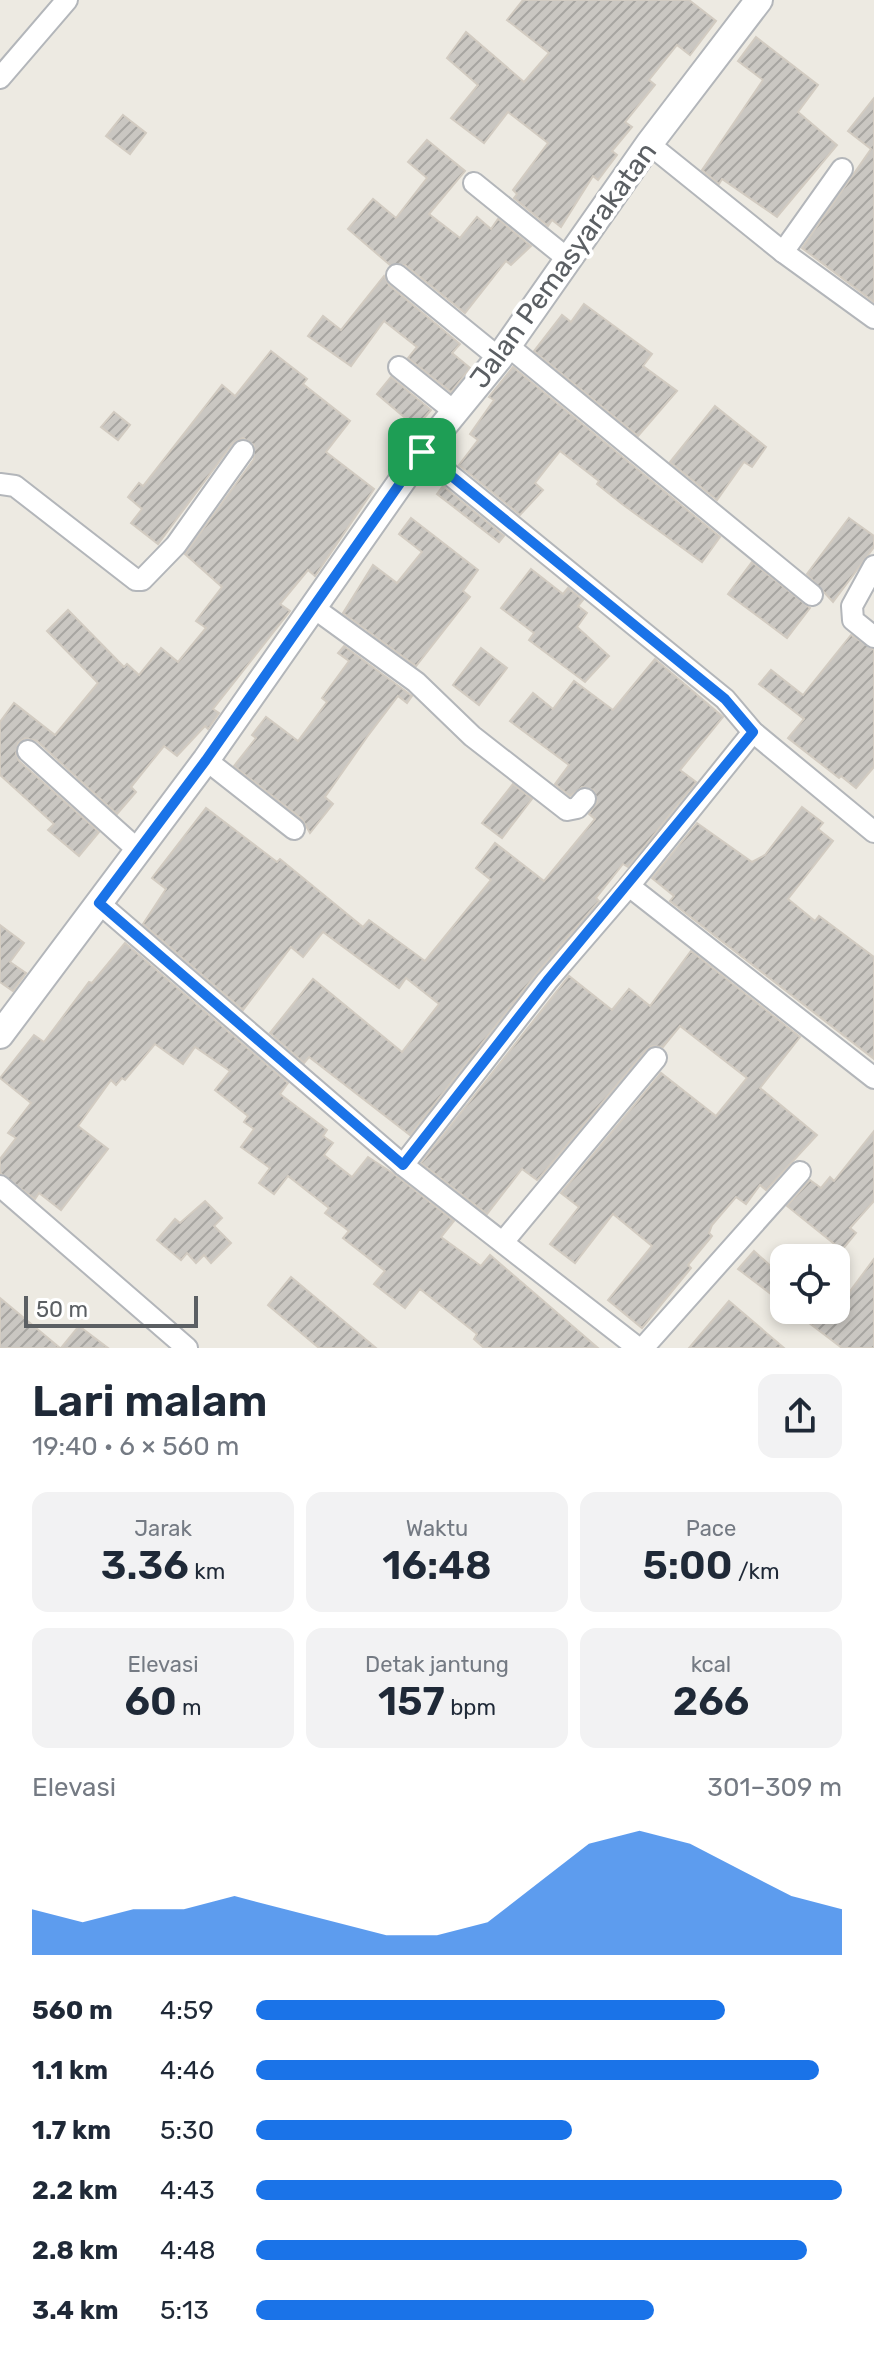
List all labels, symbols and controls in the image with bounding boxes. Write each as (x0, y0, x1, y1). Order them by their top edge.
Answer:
street label: Jalan Pemasyarakatan (463, 136, 663, 394)
pin (388, 418, 456, 486)
icon: arrive (400, 430, 444, 474)
map controls (770, 1244, 850, 1324)
button: locate (770, 1244, 850, 1324)
scale bar (24, 1292, 198, 1328)
text: 50 m (36, 1296, 88, 1323)
button: share (758, 1374, 842, 1458)
text: Lari malam (32, 1375, 267, 1427)
text: 19:40 · 6 × 560 m (32, 1431, 239, 1462)
text: Jarak (134, 1515, 192, 1542)
text: Waktu (406, 1515, 468, 1542)
text: Pace (686, 1515, 736, 1542)
text: 3.36 (101, 1542, 189, 1589)
text: 16:48 (382, 1542, 492, 1589)
text: 5:00 (643, 1542, 733, 1589)
text: km (189, 1558, 225, 1585)
text: /km (733, 1558, 779, 1585)
text: Elevasi (127, 1651, 199, 1678)
text: Detak jantung (365, 1651, 509, 1678)
text: kcal (691, 1651, 731, 1678)
text: 60 (124, 1678, 177, 1725)
text: 157 (378, 1678, 445, 1725)
text: 266 (673, 1678, 749, 1725)
text: m (177, 1694, 202, 1721)
text: bpm (445, 1694, 496, 1721)
text: Elevasi (32, 1772, 116, 1803)
text: 301–309 m (707, 1772, 842, 1803)
text: 560 m (32, 1995, 113, 2026)
text: 4:59 (160, 1995, 214, 2026)
text: 1.1 km (32, 2055, 108, 2086)
text: 4:46 (160, 2055, 215, 2086)
text: 1.7 km (32, 2115, 111, 2146)
text: 5:30 (160, 2115, 214, 2146)
text: 2.2 km (32, 2175, 118, 2206)
text: 4:43 (160, 2175, 215, 2206)
text: 2.8 km (32, 2235, 118, 2266)
text: 4:48 (160, 2235, 215, 2266)
text: 3.4 km (32, 2295, 119, 2326)
text: 5:13 (160, 2295, 209, 2326)

